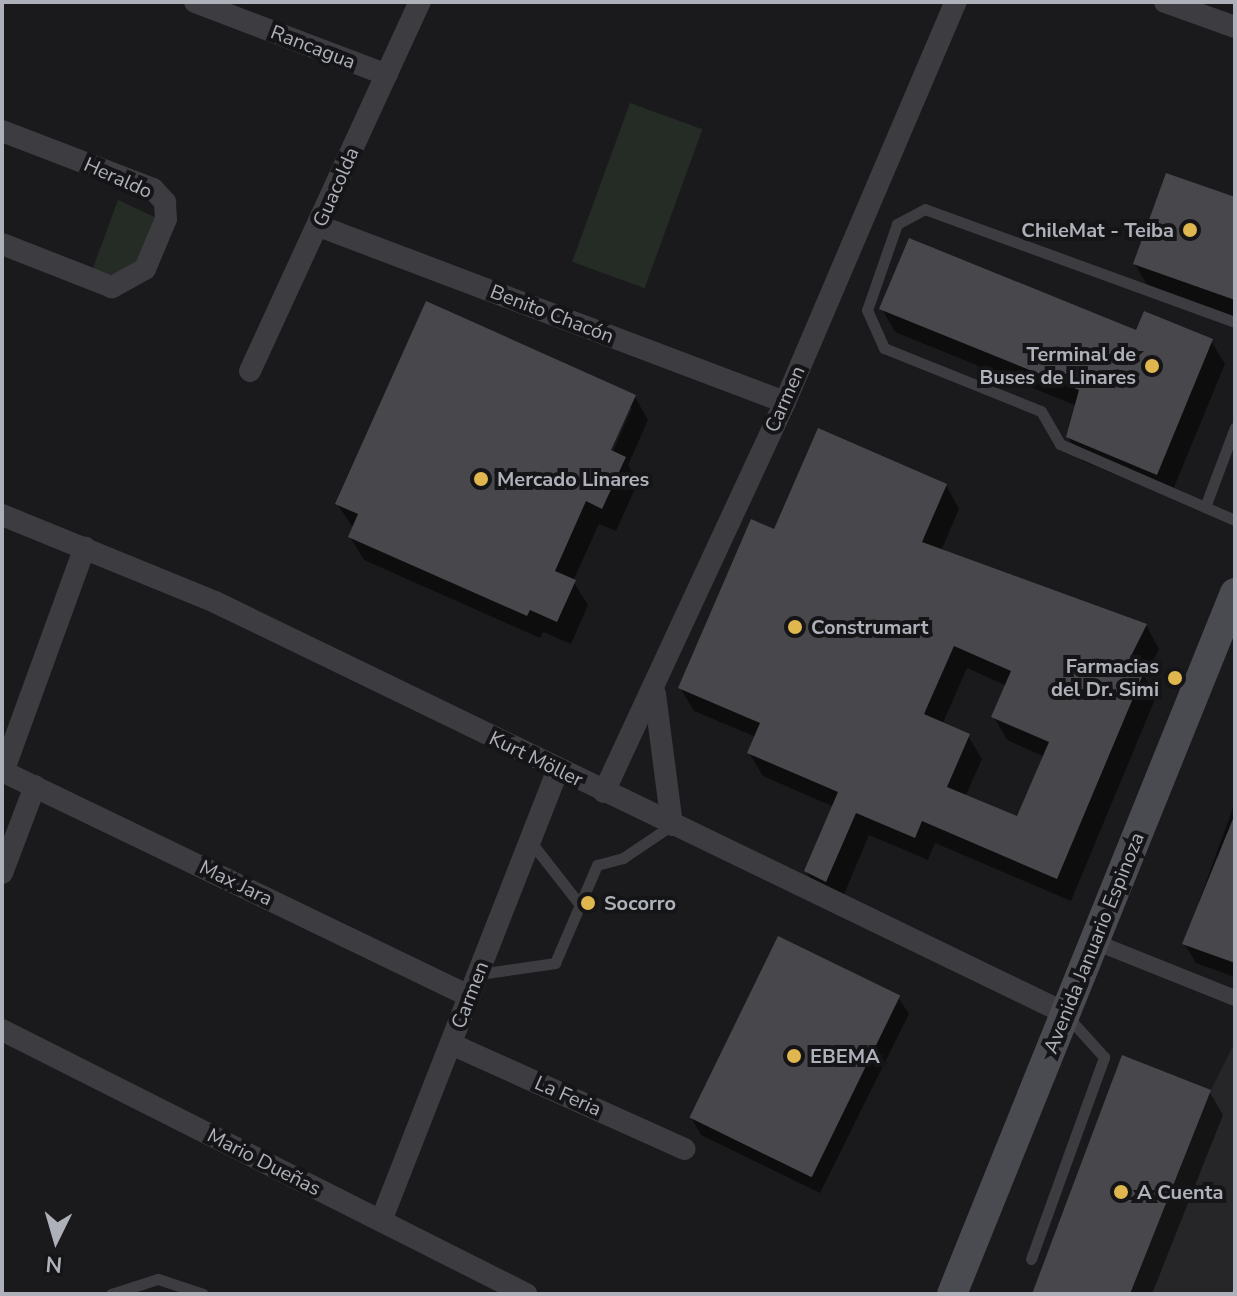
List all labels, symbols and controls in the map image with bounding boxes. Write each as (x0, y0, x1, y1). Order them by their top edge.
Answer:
street label: Rancagua (267, 20, 359, 74)
street label: Guacolda (308, 143, 364, 231)
street label: Heraldo (80, 152, 156, 204)
place label: ChileMat - Teiba (1021, 218, 1174, 242)
marker: ChileMat - Teiba (1181, 221, 1199, 239)
street label: Benito Chacón (487, 279, 617, 349)
place label: Terminal de Buses de Linares (979, 342, 1136, 389)
marker: Terminal de Buses de Linares (1143, 357, 1161, 375)
street label: Carmen (760, 362, 810, 436)
place label: Mercado Linares (497, 467, 649, 491)
marker: Mercado Linares (472, 470, 490, 488)
place label: Construmart (811, 615, 928, 639)
marker: Construmart (786, 618, 804, 636)
place label: Farmacias del Dr. Simi (1051, 654, 1159, 701)
marker: Farmacias del Dr. Simi (1166, 669, 1184, 687)
street label: Kurt Möller (485, 726, 587, 792)
street label: Avenida Januario Espinoza (1039, 829, 1149, 1057)
street label: Max Jara (196, 855, 276, 911)
place label: Socorro (604, 891, 676, 915)
marker: Socorro (579, 894, 597, 912)
street label: Carmen (446, 958, 494, 1032)
place label: EBEMA (810, 1044, 880, 1068)
marker: EBEMA (785, 1047, 803, 1065)
street label: La Feria (531, 1071, 605, 1121)
street label: Mario Dueñas (203, 1123, 325, 1201)
place label: A Cuenta (1137, 1180, 1223, 1204)
marker: A Cuenta (1112, 1183, 1130, 1201)
north arrow (16, 1200, 96, 1280)
text: N (44, 1248, 63, 1280)

